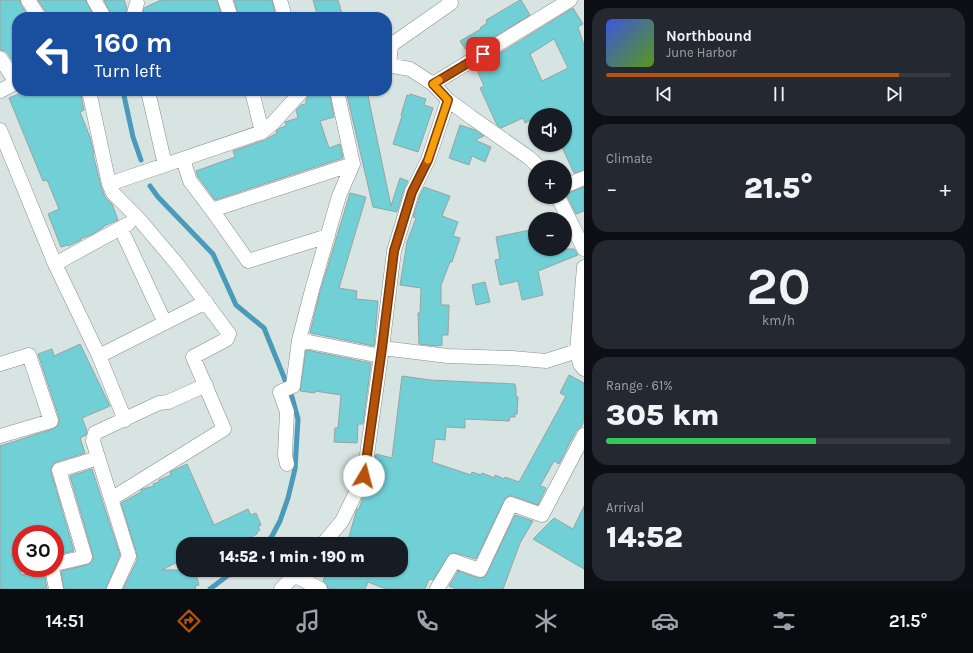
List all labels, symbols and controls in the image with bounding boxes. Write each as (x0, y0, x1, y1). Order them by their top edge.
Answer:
text: 160 m (94, 26, 172, 59)
text: Northbound (666, 27, 752, 45)
icon: left (28, 28, 80, 80)
pin (466, 37, 500, 71)
icon: arrive (472, 43, 494, 65)
text: June Harbor (666, 45, 737, 60)
text: Turn left (94, 60, 162, 82)
icon: previous (653, 83, 675, 105)
icon: pause (768, 83, 790, 105)
icon: next (883, 83, 905, 105)
map controls (528, 108, 572, 256)
button: sound (528, 108, 572, 152)
text: Climate (606, 151, 652, 166)
button: + (528, 160, 572, 204)
text: 21.5° (744, 170, 813, 206)
text: − (606, 176, 618, 202)
text: + (939, 176, 951, 202)
button: − (528, 212, 572, 256)
text: 20 (746, 256, 811, 317)
text: km/h (762, 313, 795, 328)
text: Range · 61% (606, 378, 673, 393)
text: 305 km (606, 397, 719, 433)
position arrow (343, 455, 385, 497)
text: Arrival (606, 500, 644, 515)
text: 14:52 (606, 519, 683, 555)
speed limit sign: 30 (12, 525, 64, 577)
text: 14:52 · 1 min · 190 m (219, 548, 365, 566)
icon: directions (175, 607, 203, 635)
icon: music (294, 607, 322, 635)
icon: phone (413, 607, 441, 635)
icon: climate (532, 607, 560, 635)
icon: car (651, 607, 679, 635)
icon: filters (770, 607, 798, 635)
text: 14:51 (45, 610, 84, 632)
text: 21.5° (889, 610, 927, 632)

